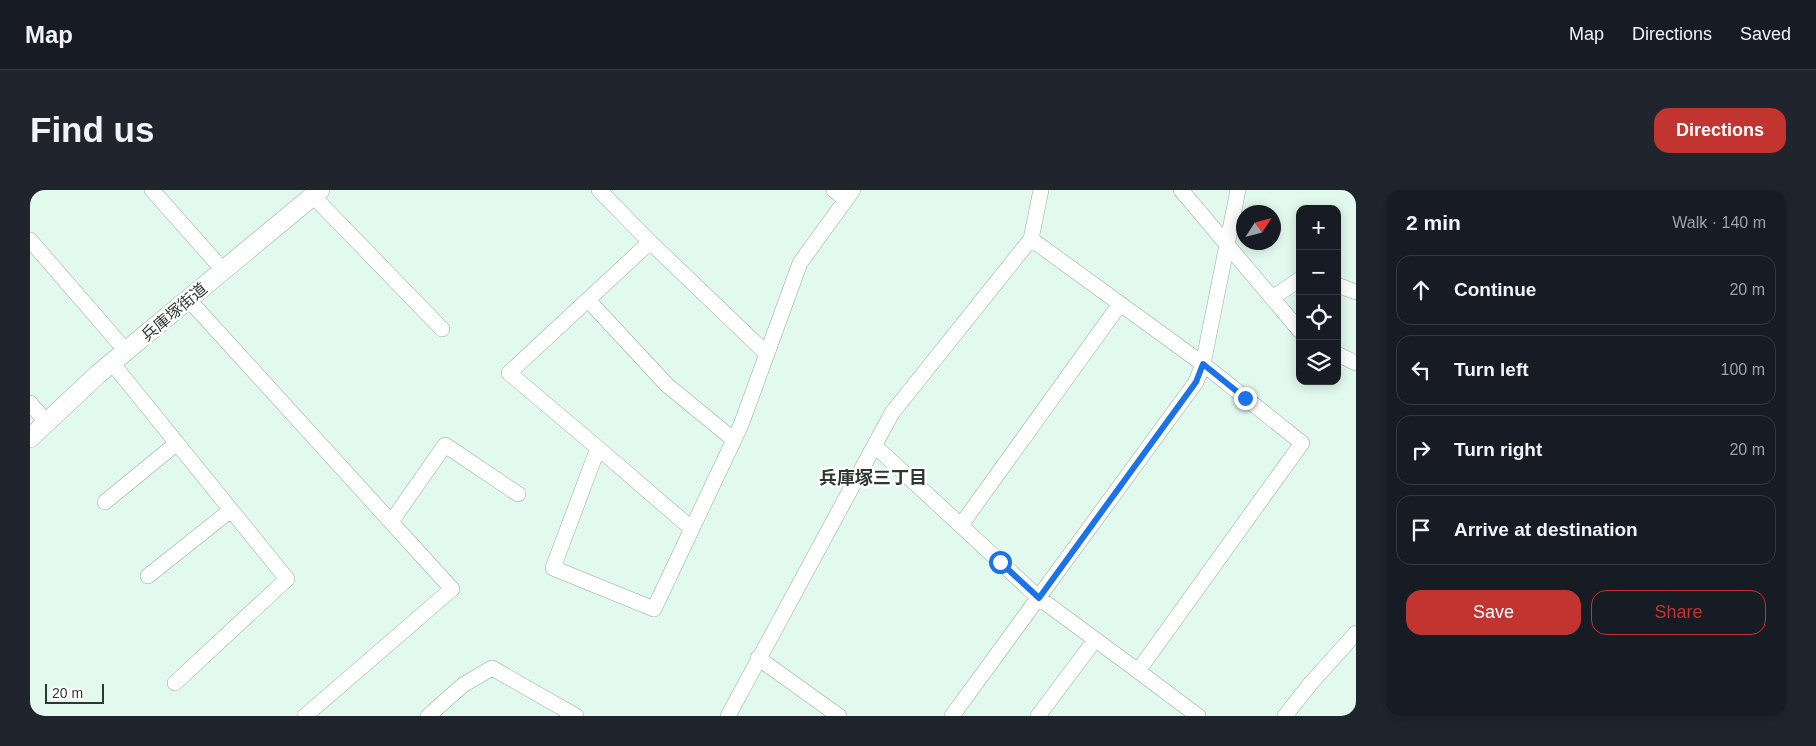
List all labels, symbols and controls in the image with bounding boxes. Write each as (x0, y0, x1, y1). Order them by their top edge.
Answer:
text: Map (25, 21, 73, 48)
text: Map (1569, 24, 1604, 44)
text: Directions (1632, 24, 1712, 44)
text: Saved (1740, 24, 1791, 44)
button: Directions (1654, 108, 1786, 153)
text: Find us (30, 110, 154, 149)
north arrow (1236, 205, 1281, 250)
map controls (1296, 205, 1341, 385)
button: + (1296, 205, 1341, 250)
text: 2 min (1406, 211, 1461, 234)
text: Walk · 140 m (1672, 214, 1766, 231)
button: − (1296, 250, 1341, 295)
icon: ahead (1407, 276, 1435, 304)
text: Continue (1454, 279, 1536, 300)
street label: 兵庫塚街道 (138, 280, 210, 344)
text: 20 m (1729, 281, 1765, 298)
button: locate (1296, 295, 1341, 340)
button: layers (1296, 340, 1341, 385)
icon: left (1407, 356, 1435, 384)
text: Turn left (1454, 359, 1529, 380)
text: 100 m (1721, 361, 1765, 378)
route end (1234, 387, 1257, 410)
icon: right (1407, 436, 1435, 464)
text: Turn right (1454, 439, 1542, 460)
text: 20 m (1729, 441, 1765, 458)
district label: 兵庫塚三丁目 (819, 468, 927, 488)
icon: arrive (1407, 516, 1435, 544)
text: Arrive at destination (1454, 519, 1638, 540)
route start (989, 551, 1012, 574)
button: Save (1406, 590, 1581, 635)
button: Share (1591, 590, 1766, 635)
scale bar (45, 681, 104, 704)
text: 20 m (52, 685, 83, 701)

